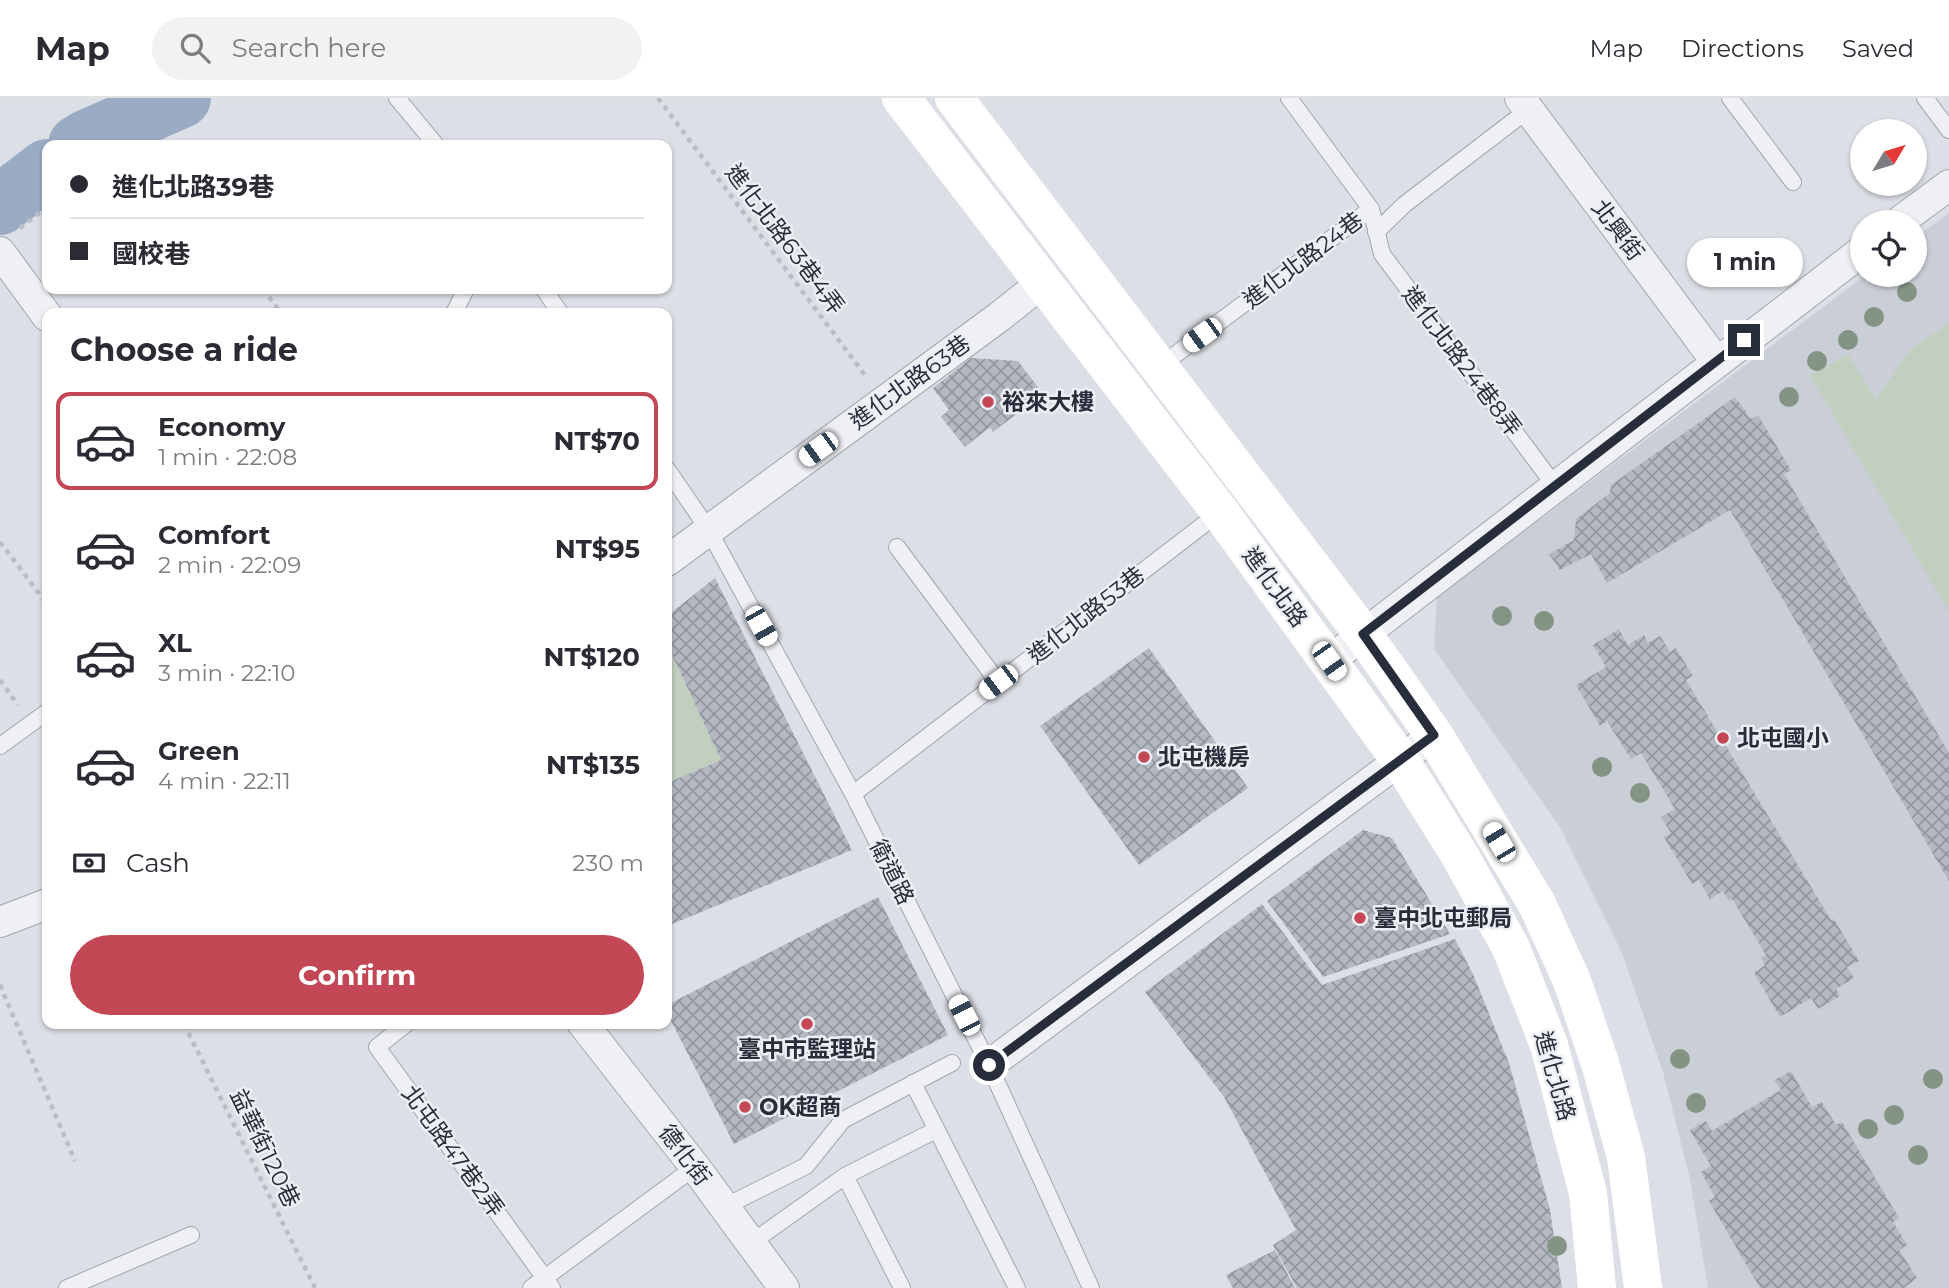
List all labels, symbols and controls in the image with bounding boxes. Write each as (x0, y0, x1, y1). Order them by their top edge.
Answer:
search box (152, 17, 642, 80)
text: Map (35, 28, 110, 68)
icon: search (176, 29, 214, 67)
text: Search here (232, 32, 386, 64)
text: Map (1590, 34, 1643, 63)
text: Directions (1681, 34, 1804, 63)
text: Saved (1842, 34, 1914, 63)
north arrow (1850, 119, 1927, 196)
map controls (1850, 119, 1927, 287)
street label: 進化北路63巷4弄 (720, 159, 850, 319)
text: 進化北路39巷 (112, 171, 274, 203)
street label: 北興街 (1586, 194, 1650, 266)
street label: 進化北路24巷 (1238, 206, 1368, 314)
button: locate (1850, 210, 1927, 287)
text: 國校巷 (112, 238, 190, 270)
callout: 1 min (1686, 238, 1802, 288)
text: 1 min (1714, 248, 1776, 276)
street label: 進化北路24巷8弄 (1397, 281, 1527, 441)
car (1179, 314, 1226, 356)
route end (1728, 324, 1760, 356)
street label: 進化北路63巷 (844, 329, 976, 435)
text: Choose a ride (70, 330, 298, 369)
place label: 裕來大樓 (1002, 388, 1094, 416)
marker: 裕來大樓 (980, 394, 996, 410)
icon: car (74, 410, 137, 473)
text: Economy (158, 411, 285, 443)
text: NT$70 (553, 425, 640, 457)
car (795, 428, 842, 470)
text: 1 min · 22:08 (158, 443, 297, 471)
icon: car (74, 518, 137, 581)
text: Comfort (158, 519, 270, 551)
text: NT$95 (555, 533, 640, 565)
street label: 進化北路 (1237, 542, 1313, 632)
text: 2 min · 22:09 (158, 551, 301, 579)
street label: 進化北路53巷 (1022, 561, 1150, 669)
car (742, 603, 781, 649)
icon: car (74, 626, 137, 689)
text: XL (158, 627, 192, 659)
car (1309, 638, 1350, 684)
text: NT$120 (544, 641, 640, 673)
text: 3 min · 22:10 (158, 659, 296, 687)
car (975, 661, 1022, 703)
place label: 北屯國小 (1737, 724, 1829, 752)
marker: 北屯國小 (1715, 730, 1731, 746)
icon: car (74, 734, 137, 797)
text: Green (158, 735, 240, 767)
place label: 北屯機房 (1158, 743, 1250, 771)
text: NT$135 (546, 749, 640, 781)
marker: 北屯機房 (1136, 749, 1152, 765)
text: 4 min · 22:11 (158, 767, 291, 795)
car (1480, 819, 1519, 865)
street label: 衛道路 (864, 835, 920, 909)
icon: cash (70, 844, 108, 882)
text: Cash (126, 847, 190, 879)
text: 230 m (572, 849, 644, 877)
place label: 臺中北屯郵局 (1374, 904, 1512, 932)
marker: 臺中北屯郵局 (1352, 910, 1368, 926)
button: Confirm (70, 935, 644, 1015)
car (946, 992, 983, 1038)
marker: 臺中市監理站 (799, 1016, 815, 1032)
street label: 進化北路 (1529, 1028, 1581, 1124)
place label: 臺中市監理站 (738, 1035, 876, 1063)
route start (973, 1049, 1005, 1081)
street label: 北屯路47巷2弄 (396, 1080, 510, 1222)
street label: 益華街120巷 (224, 1084, 306, 1212)
place label: OK超商 (759, 1093, 841, 1121)
marker: OK超商 (737, 1099, 753, 1115)
street label: 德化街 (653, 1119, 717, 1191)

